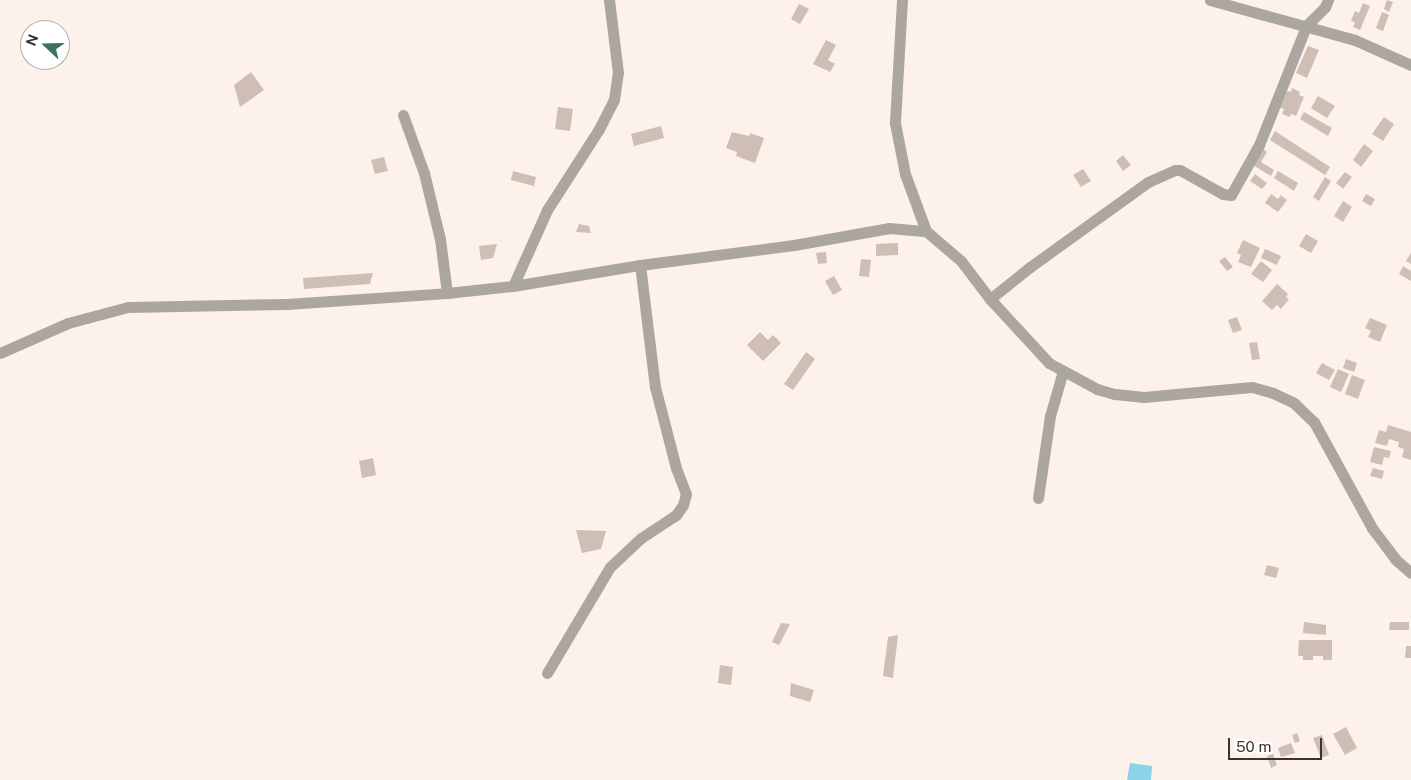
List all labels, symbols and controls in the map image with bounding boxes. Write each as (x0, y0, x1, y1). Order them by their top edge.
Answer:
north arrow (20, 20, 70, 70)
text: N (22, 32, 41, 48)
scale bar (1231, 728, 1325, 760)
text: 50 m (1236, 738, 1271, 755)

